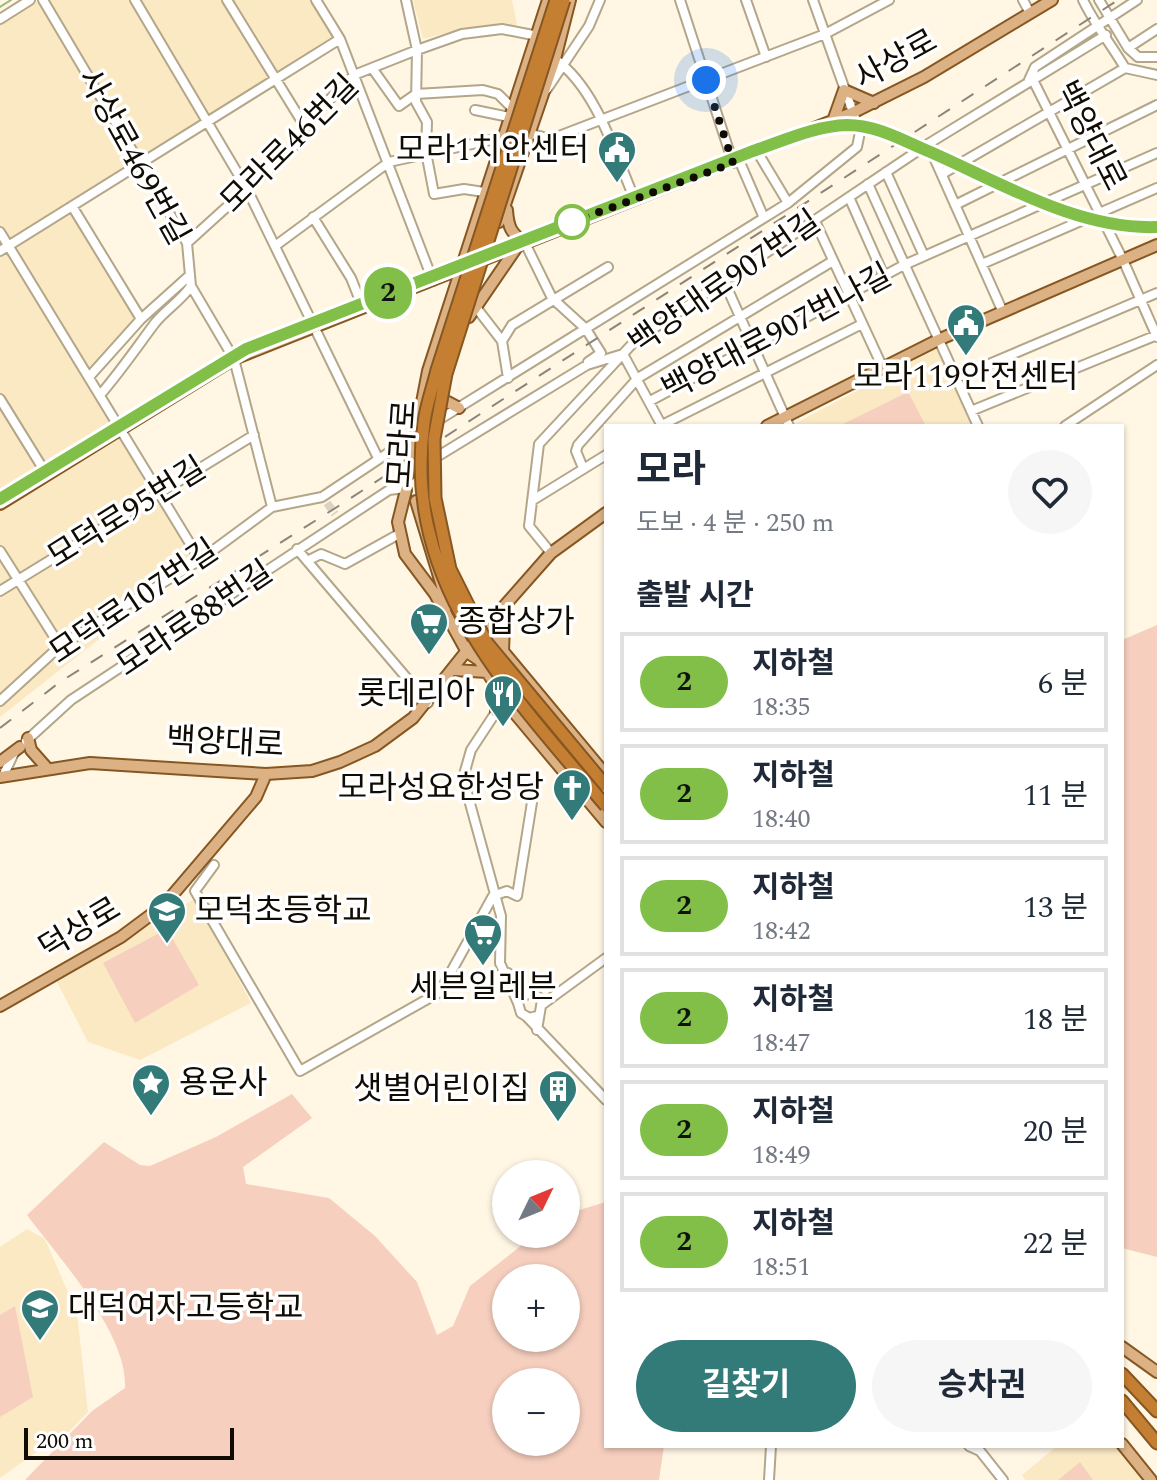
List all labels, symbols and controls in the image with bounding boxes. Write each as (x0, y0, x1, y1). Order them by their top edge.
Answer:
street label: 사상로 (845, 17, 947, 103)
street label: 사상로469번길 (64, 60, 202, 254)
your location (686, 60, 726, 100)
street label: 모라로46번길 (209, 63, 371, 225)
street label: 백양대로 (1041, 72, 1139, 200)
place label: 모라1치안센터 (396, 126, 589, 175)
public building icon: 모라1치안센터 (596, 129, 638, 184)
street label: 백양대로907번길 (619, 199, 831, 367)
unlabelled marker (555, 205, 589, 239)
street label: 백양대로907번나길 (653, 252, 901, 414)
line badge: 2 (362, 267, 414, 319)
text: 2 (380, 271, 396, 314)
public building icon: 모라119안전센터 (945, 302, 987, 357)
place label: 모라119안전센터 (854, 353, 1078, 402)
street label: 모라로 (375, 398, 431, 490)
text: 모라 (636, 442, 706, 500)
street label: 모덕로95번길 (38, 445, 216, 581)
button: heart (1008, 450, 1092, 534)
text: 도보 · 4 분 · 250 m (636, 503, 834, 543)
street label: 모덕로107번길 (39, 527, 229, 677)
street label: 모라로88번길 (107, 549, 283, 689)
text: 출발 시간 (636, 573, 754, 619)
place label: 종합상가 (457, 598, 575, 647)
supermarket icon: 종합상가 (408, 601, 450, 656)
text: 지하철 (752, 641, 835, 687)
text: 2 (676, 660, 692, 703)
text: 6 분 (1038, 661, 1088, 707)
place label: 롯데리아 (357, 670, 475, 719)
restaurant icon: 롯데리아 (482, 673, 524, 728)
text: 18:35 (752, 687, 811, 727)
street label: 백양대로 (165, 715, 285, 771)
text: 지하철 (752, 753, 835, 799)
place label: 모라성요한성당 (338, 764, 544, 813)
church icon: 모라성요한성당 (551, 767, 593, 822)
text: 2 (676, 772, 692, 815)
text: 11 분 (1023, 773, 1088, 819)
text: 18:40 (752, 799, 811, 839)
text: 지하철 (752, 865, 835, 911)
text: 2 (676, 884, 692, 927)
street label: 덕상로 (30, 885, 130, 973)
text: 13 분 (1023, 885, 1088, 931)
place label: 모덕초등학교 (195, 887, 372, 936)
school or university icon: 모덕초등학교 (146, 890, 188, 945)
text: 18:42 (752, 911, 811, 951)
supermarket icon: 세븐일레븐 (462, 912, 504, 967)
place label: 세븐일레븐 (409, 963, 557, 1012)
text: 지하철 (752, 977, 835, 1023)
text: 2 (676, 996, 692, 1039)
text: 18 분 (1023, 997, 1088, 1043)
text: 18:47 (752, 1023, 811, 1063)
place label: 용운사 (179, 1059, 267, 1108)
place icon: 용운사 (130, 1062, 172, 1117)
place label: 샛별어린이집 (353, 1065, 530, 1114)
building icon: 샛별어린이집 (537, 1068, 579, 1123)
text: 지하철 (752, 1089, 835, 1135)
text: 2 (676, 1108, 692, 1151)
text: 20 분 (1023, 1109, 1088, 1155)
text: 18:49 (752, 1135, 811, 1175)
north arrow (492, 1160, 580, 1248)
map controls (492, 1160, 580, 1456)
text: 지하철 (752, 1201, 835, 1247)
text: 2 (676, 1220, 692, 1263)
text: 22 분 (1023, 1221, 1088, 1267)
text: 18:51 (752, 1247, 811, 1287)
button: + (492, 1264, 580, 1352)
place label: 대덕여자고등학교 (68, 1284, 304, 1333)
school or university icon: 대덕여자고등학교 (19, 1287, 61, 1342)
button: 길찾기 (636, 1340, 856, 1432)
button: 승차권 (872, 1340, 1092, 1432)
button: − (492, 1368, 580, 1456)
scale bar (24, 1424, 234, 1460)
text: 200 m (36, 1425, 93, 1458)

